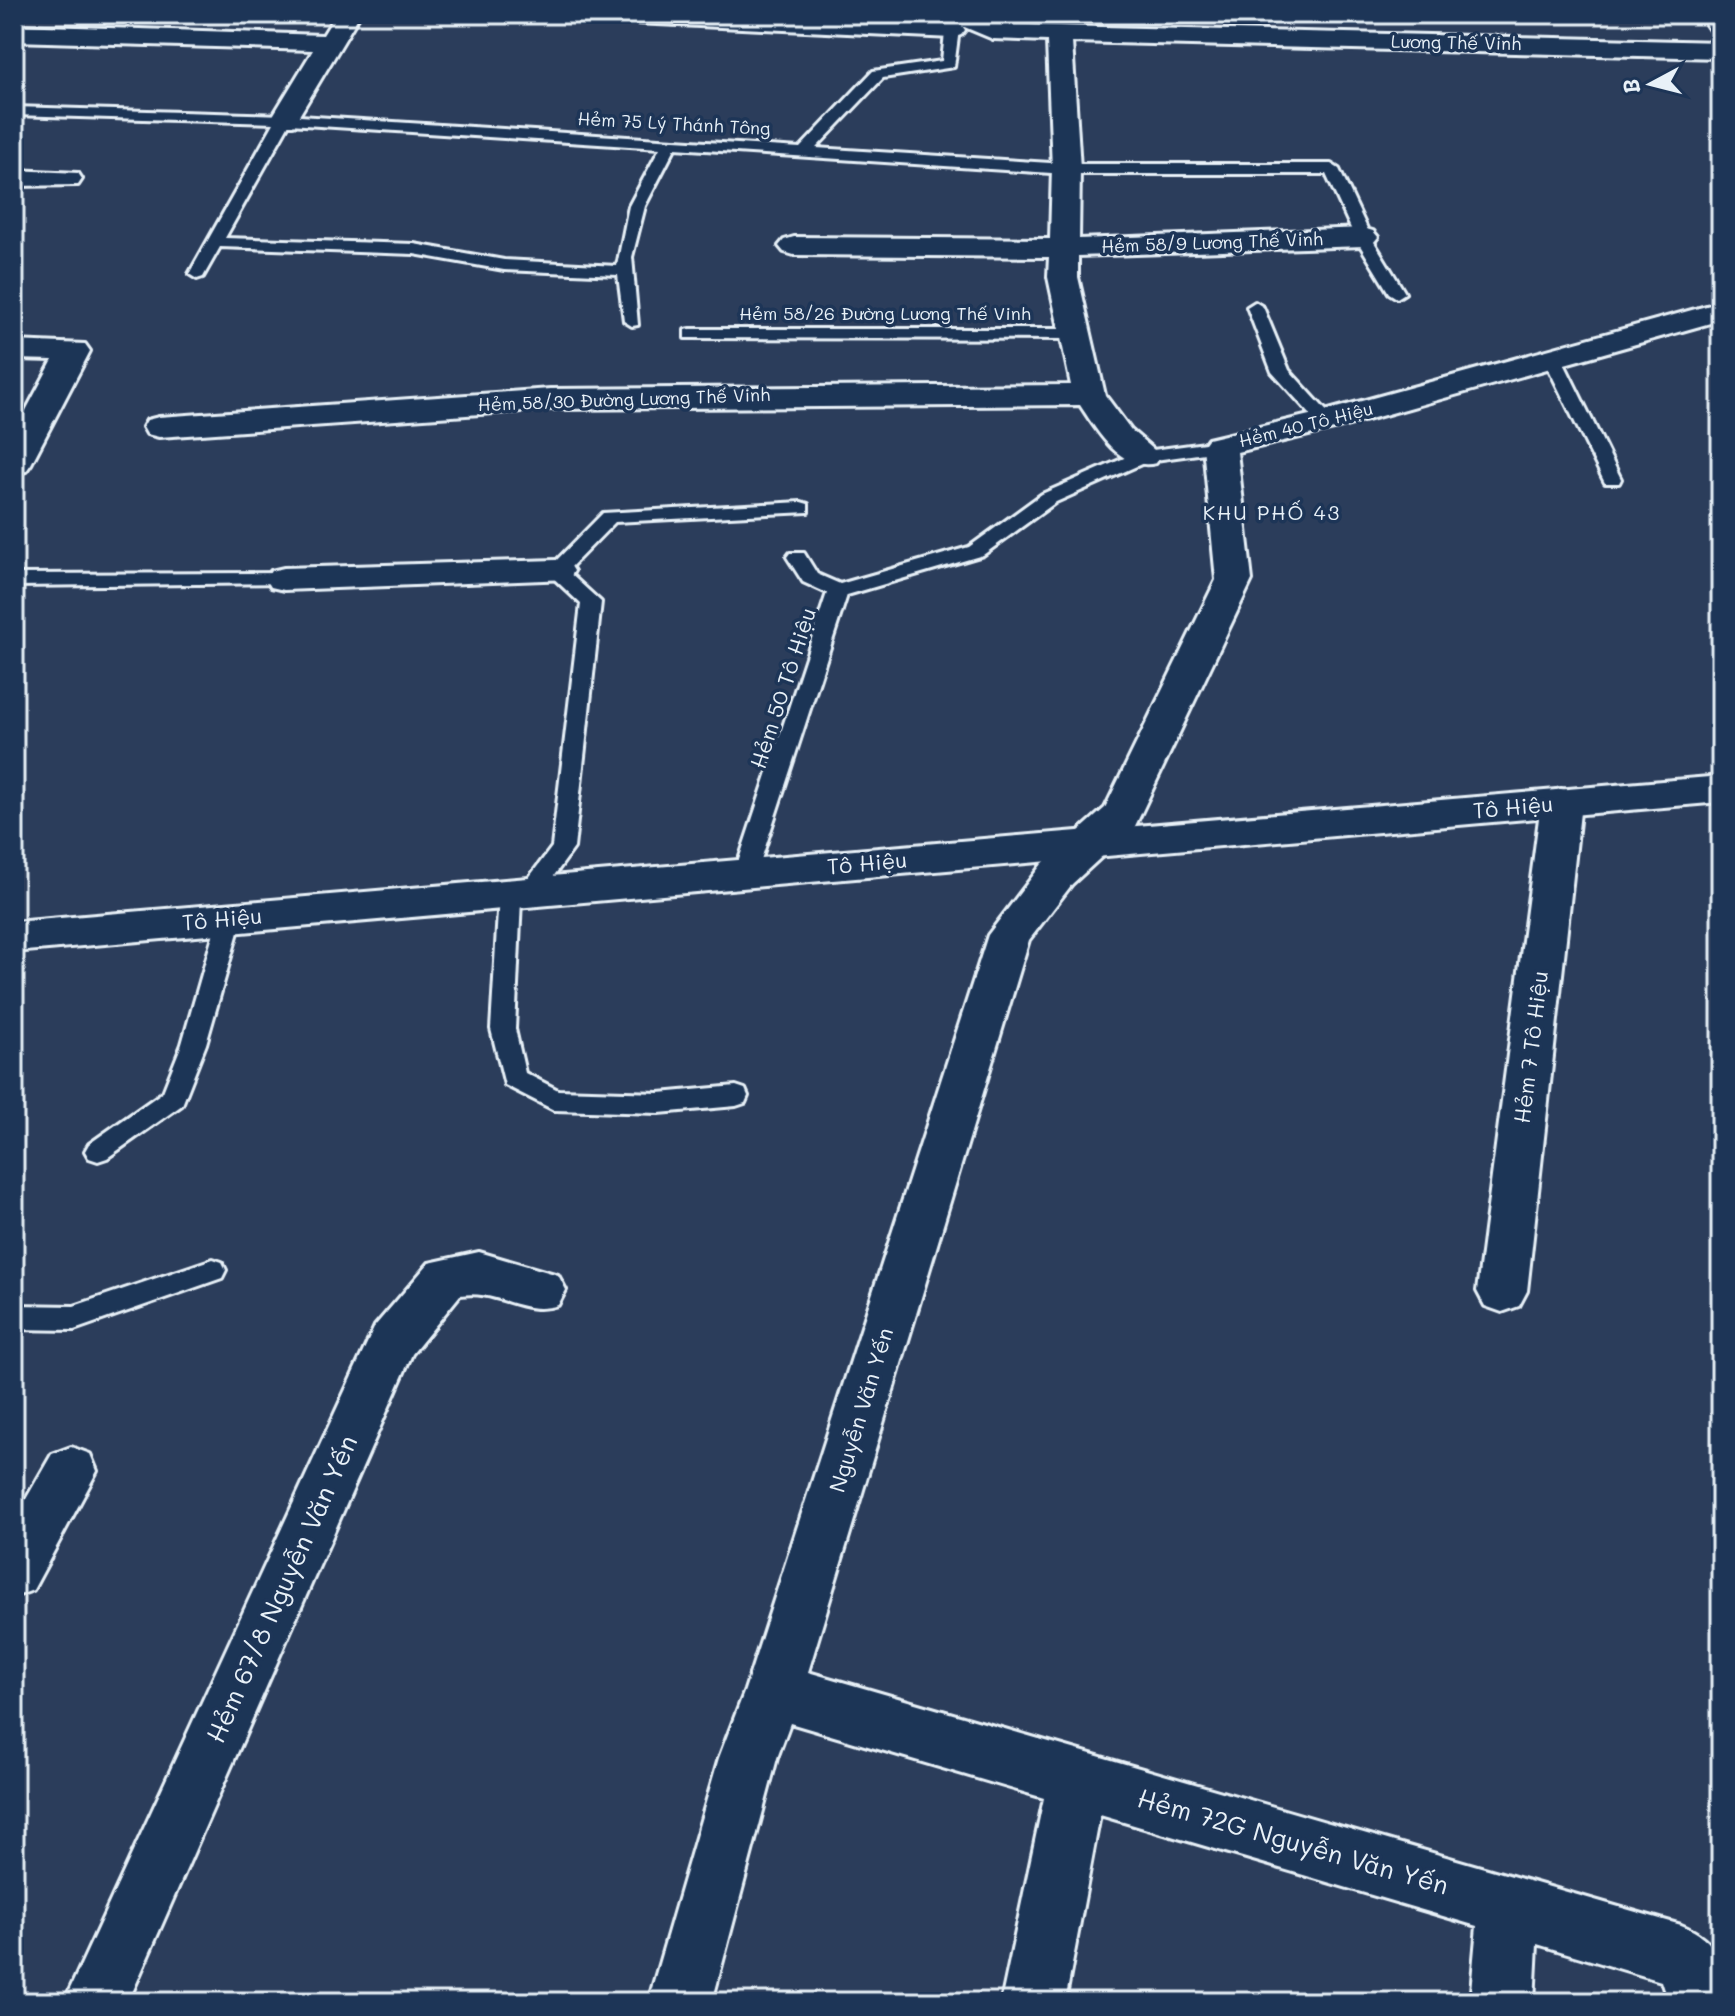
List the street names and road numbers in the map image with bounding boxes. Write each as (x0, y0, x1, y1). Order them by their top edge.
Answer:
street label: Lương Thế Vinh (1391, 29, 1521, 55)
street label: Hẻm 75 Lý Thánh Tông (577, 106, 771, 140)
street label: Hẻm 58/9 Lương Thế Vinh (1101, 226, 1323, 258)
street label: Hẻm 58/26 Đường Lương Thế Vinh (739, 301, 1031, 325)
street label: Hẻm 58/30 Đường Lương Thế Vinh (477, 382, 771, 416)
street label: Hẻm 40 Tô Hiệu (1236, 396, 1375, 452)
street label: Hẻm 50 Tô Hiệu (743, 604, 822, 772)
street label: Tô Hiệu (1472, 789, 1554, 824)
street label: Tô Hiệu (826, 845, 908, 880)
street label: Tô Hiệu (181, 901, 263, 936)
street label: Hẻm 7 Tô Hiệu (1507, 969, 1554, 1125)
street label: Nguyễn Văn Yến (822, 1324, 899, 1496)
street label: Hẻm 67/8 Nguyễn Văn Yến (198, 1429, 364, 1748)
street label: Hẻm 72G Nguyễn Văn Yến (1134, 1780, 1453, 1902)

